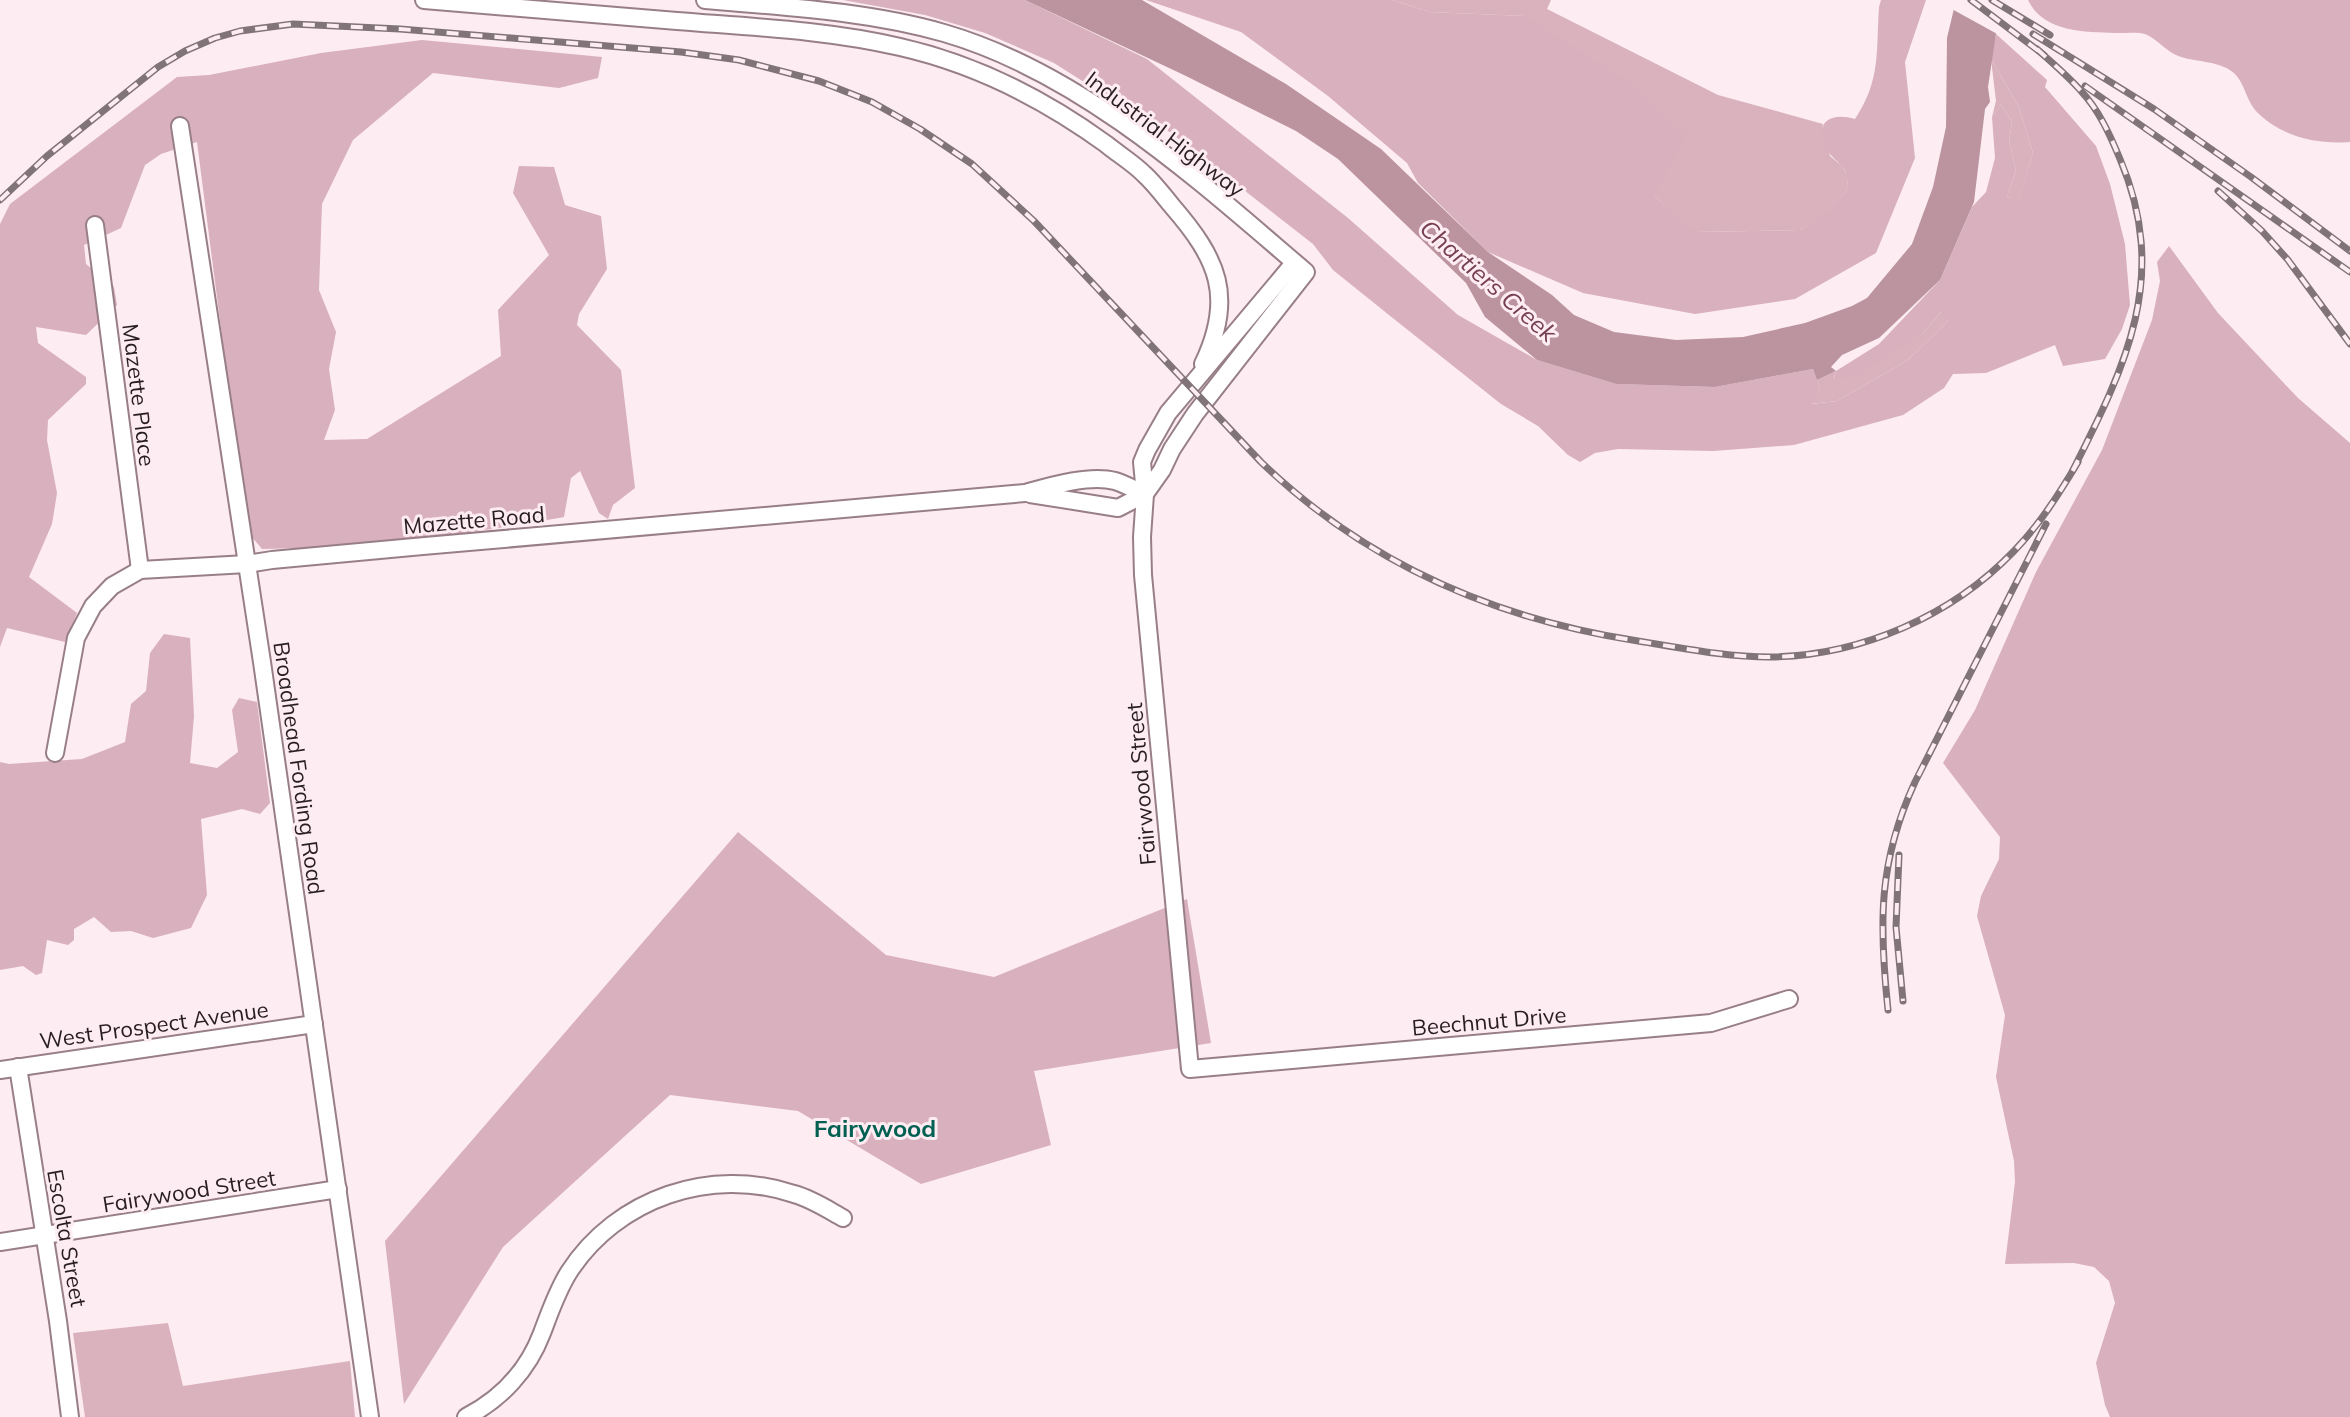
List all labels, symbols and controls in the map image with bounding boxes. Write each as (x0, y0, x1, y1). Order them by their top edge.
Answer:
street label: Industrial Highway (1080, 65, 1250, 203)
water label: Chartiers Creek (1414, 213, 1564, 348)
street label: Mazette Place (116, 322, 162, 468)
street label: Mazette Road (402, 500, 546, 540)
street label: Broadhead Fording Road (267, 640, 331, 896)
street label: Fairwood Street (1120, 701, 1162, 866)
street label: West Prospect Avenue (38, 995, 270, 1055)
street label: Beechnut Drive (1411, 1000, 1567, 1042)
district label: Fairywood (814, 1113, 936, 1143)
street label: Fairywood Street (100, 1163, 278, 1219)
street label: Escolta Street (41, 1167, 93, 1309)

